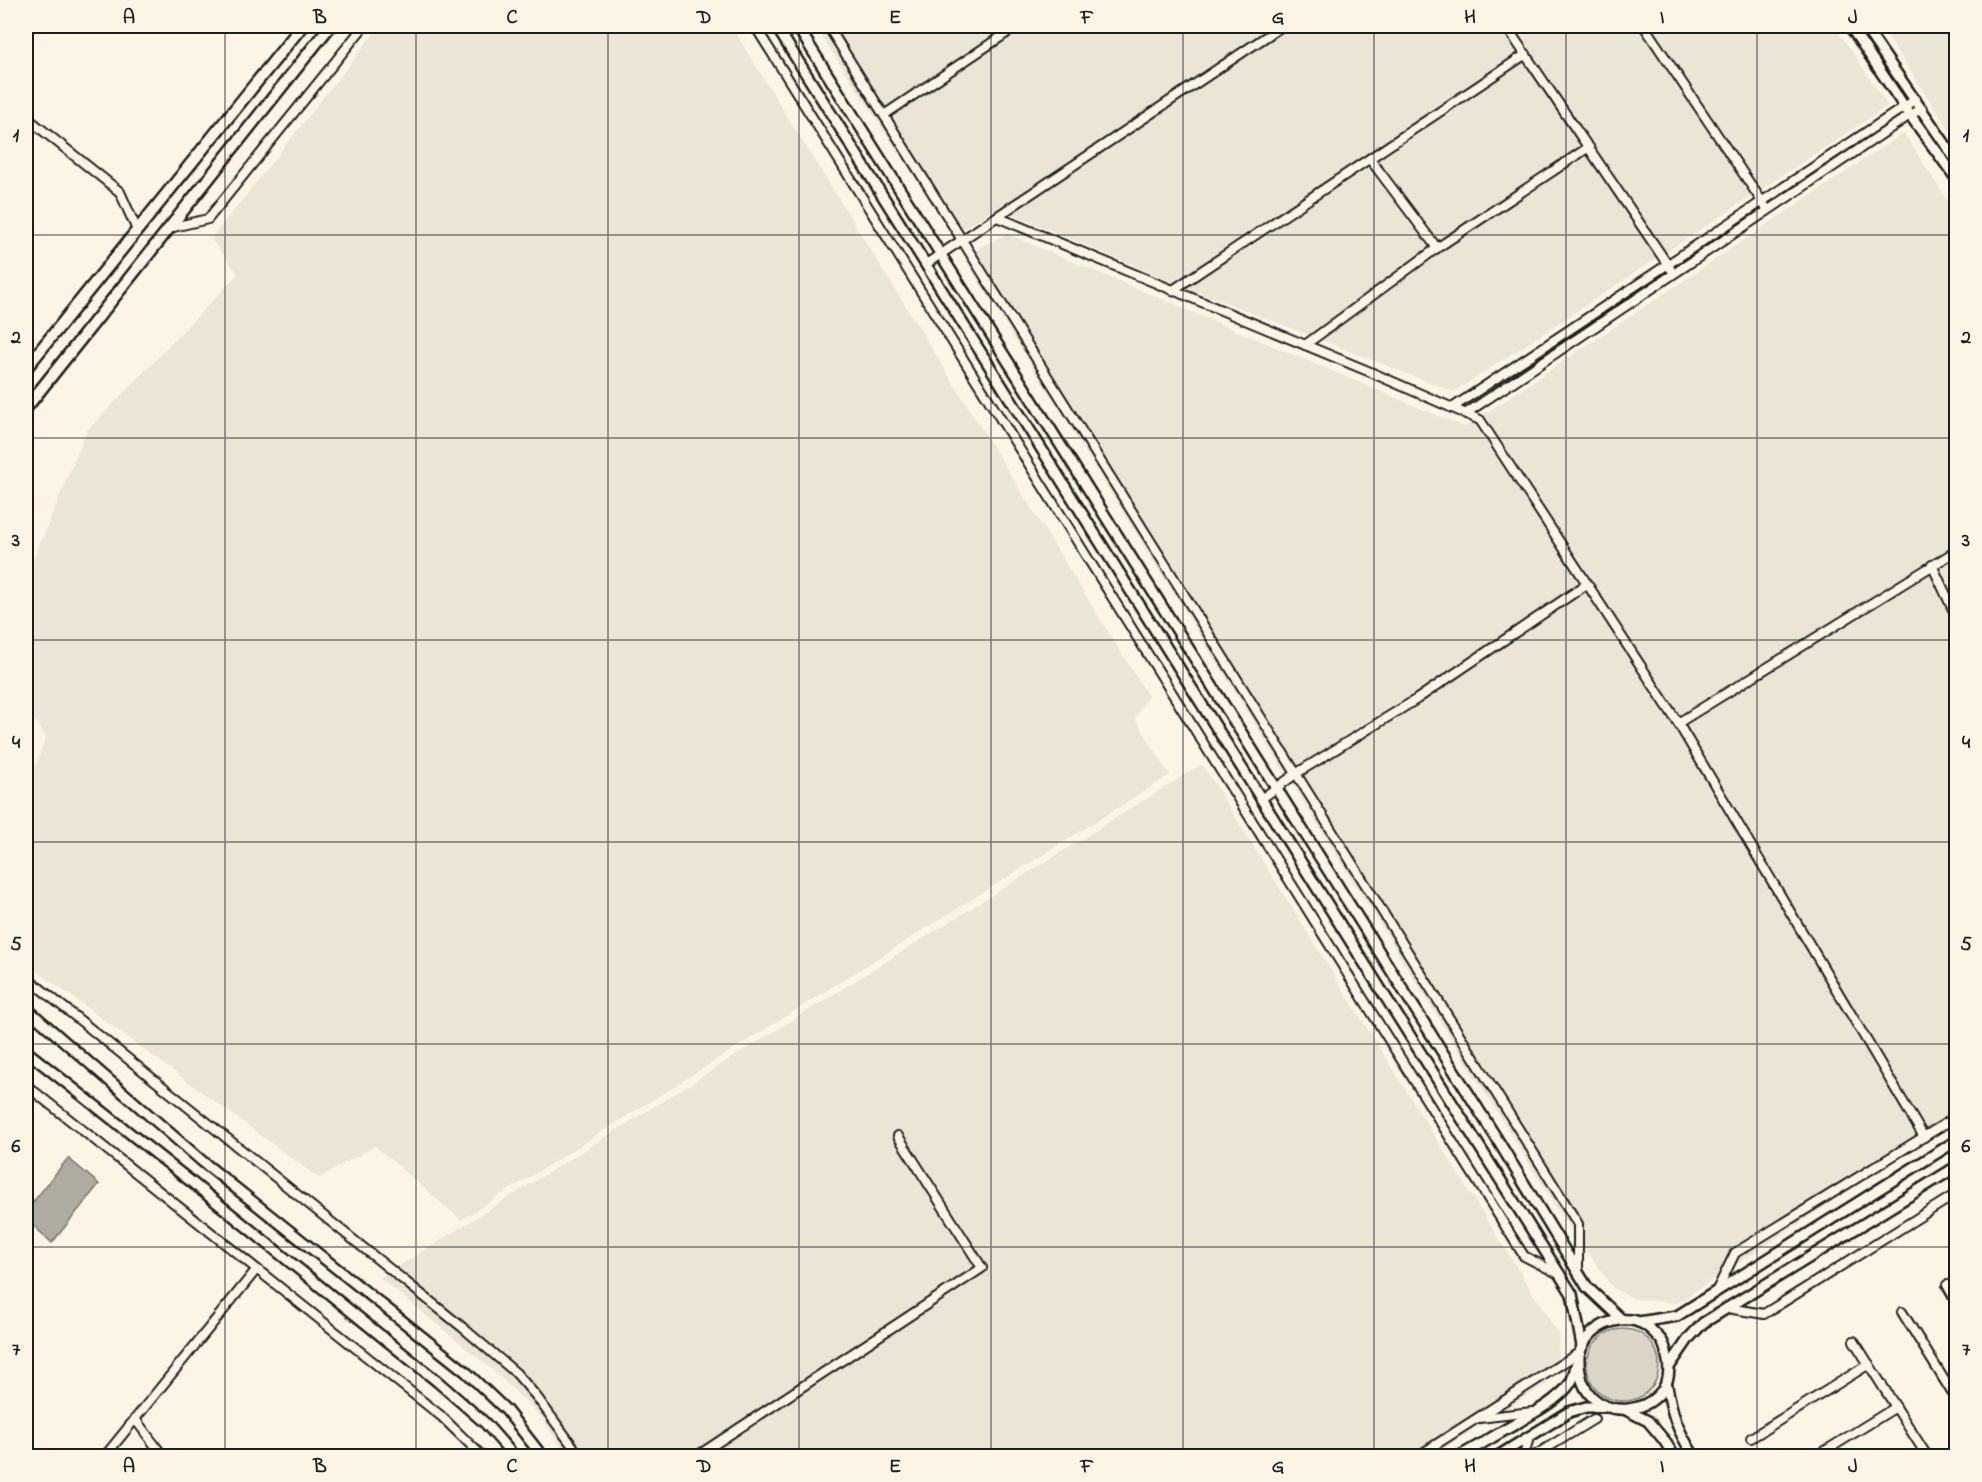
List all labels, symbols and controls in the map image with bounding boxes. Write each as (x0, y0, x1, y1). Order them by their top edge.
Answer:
text: A (123, 4, 135, 33)
text: B (312, 4, 327, 33)
text: C (507, 4, 518, 33)
text: D (696, 4, 711, 33)
text: E (889, 4, 901, 33)
text: F (1080, 4, 1094, 33)
text: G (1272, 4, 1285, 33)
text: H (1464, 4, 1476, 33)
text: I (1660, 4, 1665, 33)
text: J (1848, 4, 1858, 33)
text: 1 (13, 122, 20, 151)
text: 1 (1963, 122, 1970, 151)
text: 2 (10, 324, 21, 353)
text: 2 (1960, 324, 1971, 353)
text: 3 (11, 527, 20, 556)
text: 3 (1961, 527, 1970, 556)
text: 4 (12, 729, 21, 758)
text: 4 (1962, 729, 1971, 758)
text: 5 (10, 931, 22, 960)
text: 5 (1960, 931, 1972, 960)
text: 6 (12, 1133, 21, 1162)
text: 6 (1962, 1133, 1971, 1162)
text: 7 (12, 1336, 21, 1365)
text: 7 (1962, 1336, 1971, 1365)
text: A (123, 1453, 135, 1482)
text: B (312, 1453, 327, 1482)
text: C (507, 1453, 518, 1482)
text: D (696, 1453, 711, 1482)
text: E (889, 1453, 901, 1482)
text: F (1080, 1453, 1094, 1482)
text: G (1272, 1453, 1285, 1482)
text: H (1464, 1453, 1476, 1482)
text: I (1660, 1453, 1665, 1482)
text: J (1848, 1453, 1858, 1482)

